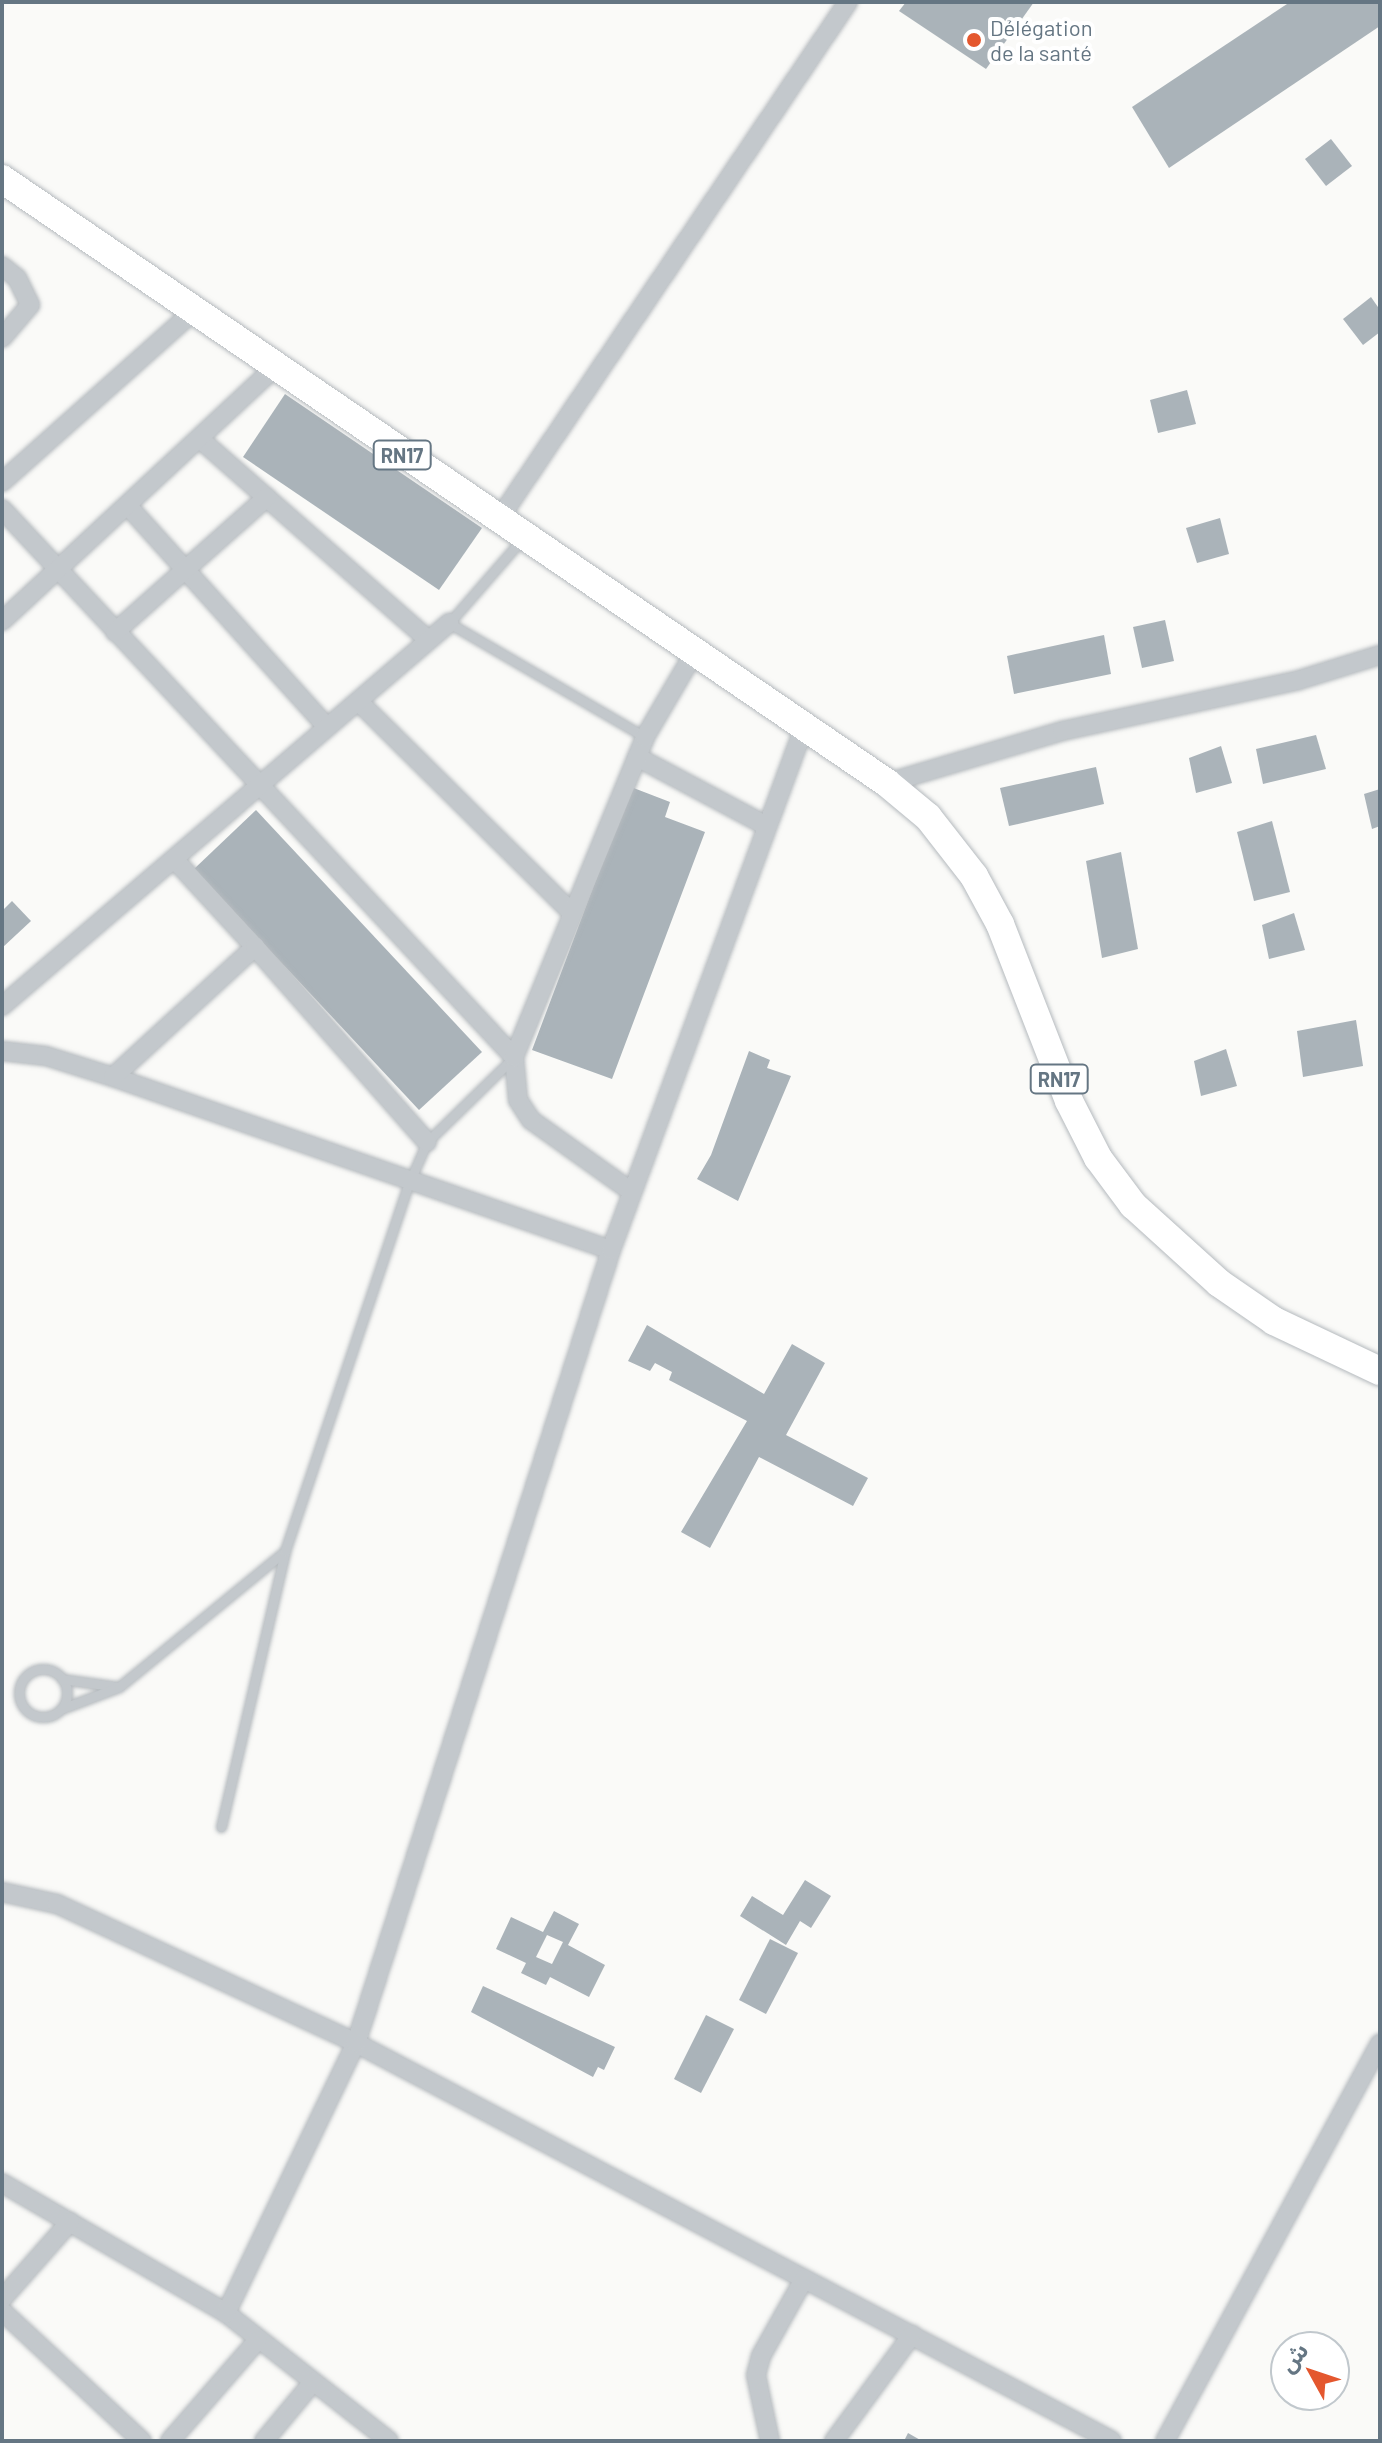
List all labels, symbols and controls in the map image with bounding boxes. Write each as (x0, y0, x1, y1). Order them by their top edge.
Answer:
place label: Délégation de la santé (990, 14, 1092, 66)
marker: Délégation de la santé (965, 31, 983, 49)
road number: RN17 (372, 439, 432, 471)
road number: RN17 (1029, 1063, 1089, 1095)
north arrow (1270, 2331, 1350, 2411)
text: ش (1273, 2337, 1313, 2377)

